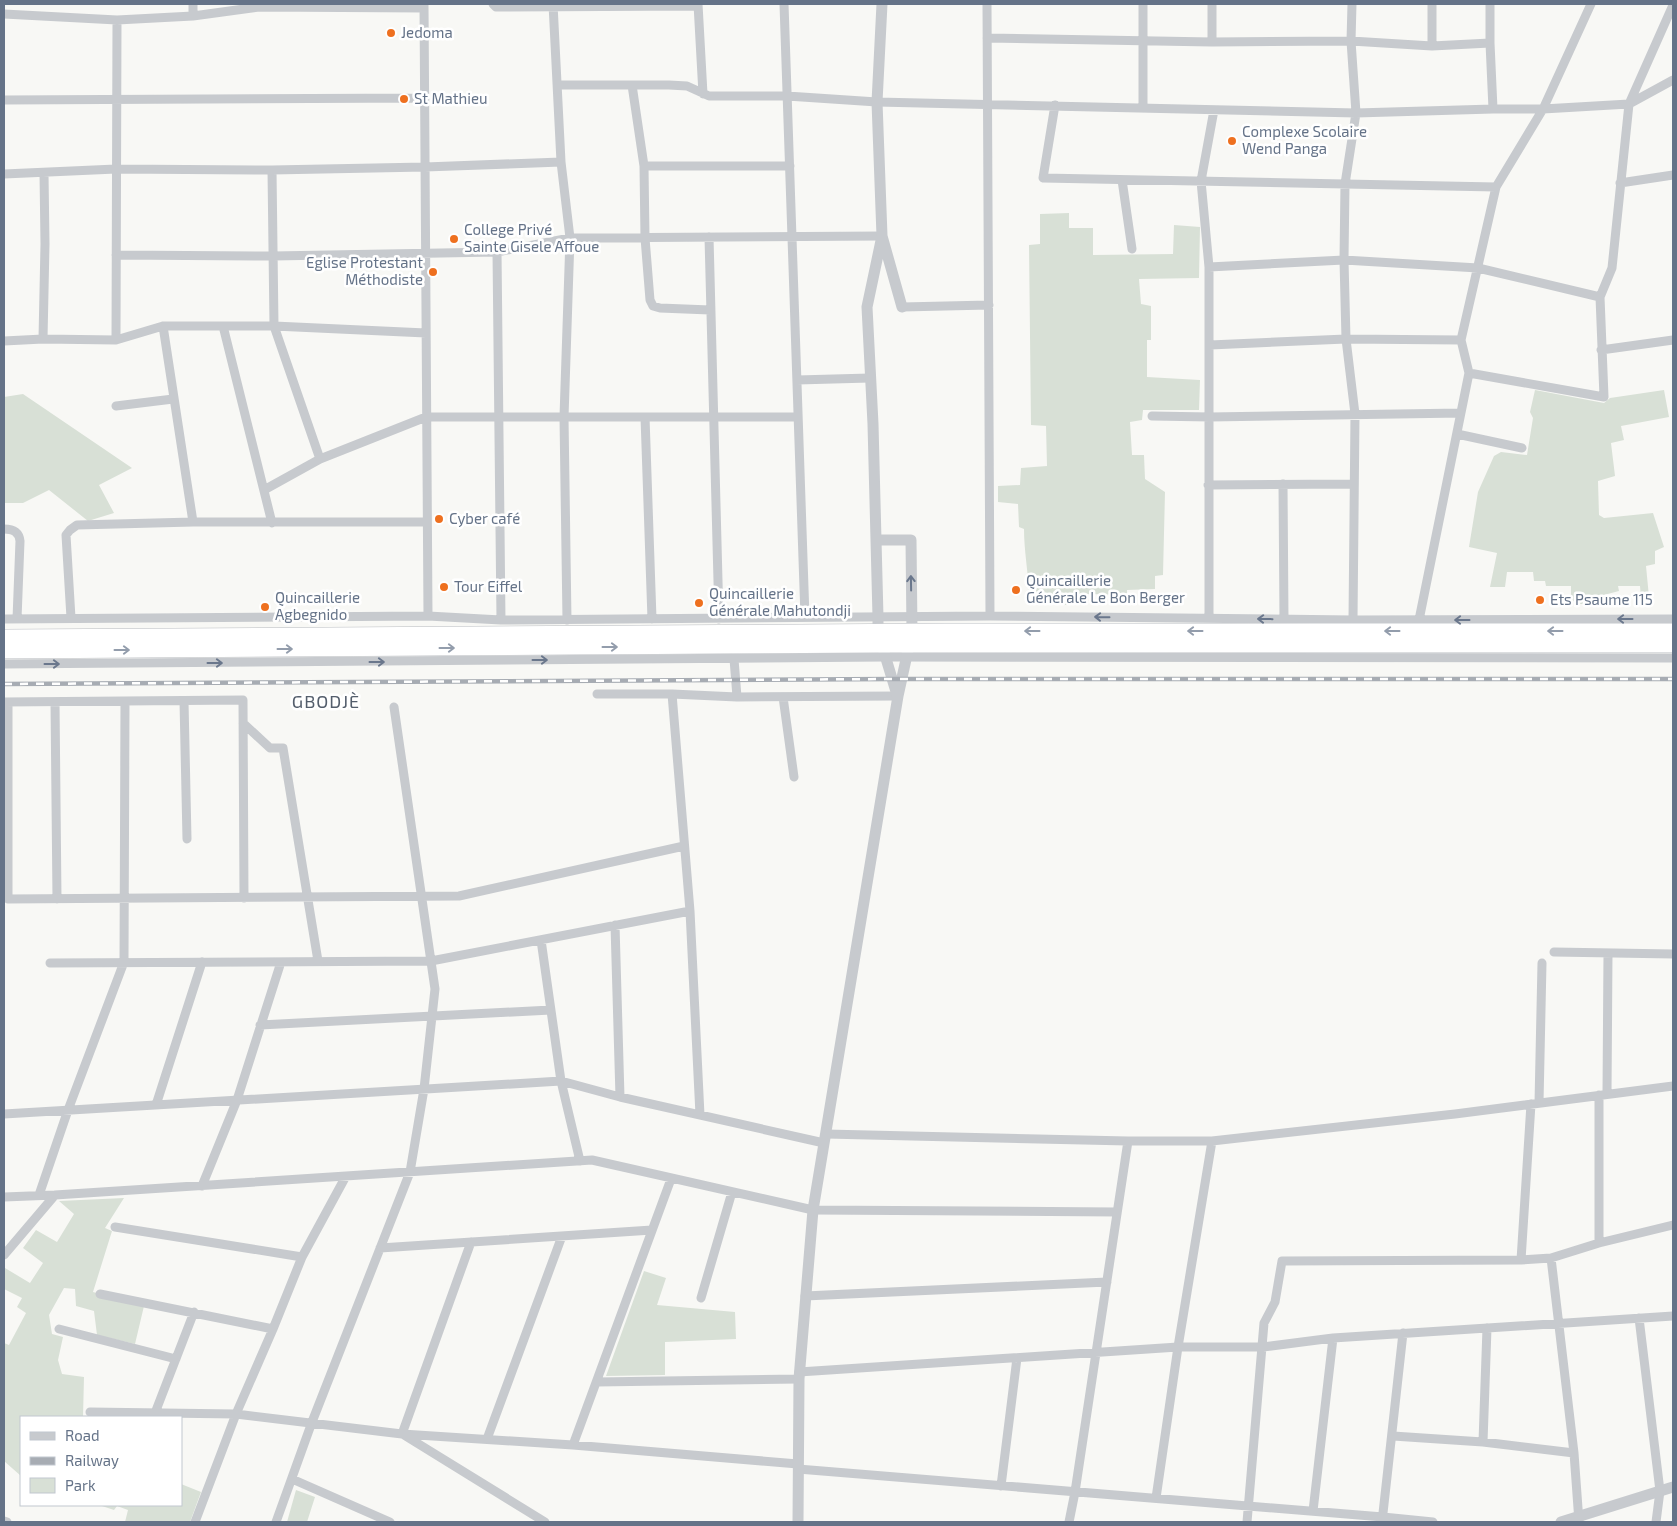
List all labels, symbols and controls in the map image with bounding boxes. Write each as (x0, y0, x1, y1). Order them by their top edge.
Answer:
place label: Jedoma (401, 23, 453, 41)
marker: Jedoma (385, 27, 397, 39)
place label: St Mathieu (414, 89, 488, 107)
marker: St Mathieu (398, 93, 410, 105)
place label: Complexe Scolaire Wend Panga (1242, 122, 1367, 157)
marker: Complexe Scolaire Wend Panga (1226, 135, 1238, 147)
place label: College Privé Sainte Gisele Affoue (464, 220, 599, 255)
marker: College Privé Sainte Gisele Affoue (448, 233, 460, 245)
place label: Eglise Protestant Méthodiste (306, 253, 423, 288)
marker: Eglise Protestant Méthodiste (427, 266, 439, 278)
place label: Cyber café (449, 509, 520, 527)
marker: Cyber café (433, 513, 445, 525)
place label: Quincaillerie Générale Le Bon Berger (1026, 571, 1185, 606)
one-way arrow (907, 575, 916, 591)
place label: Tour Eiffel (454, 577, 523, 595)
marker: Tour Eiffel (438, 581, 450, 593)
place label: Quincaillerie Générale Mahutondji (709, 584, 851, 620)
marker: Quincaillerie Générale Le Bon Berger (1010, 584, 1022, 596)
place label: Quincaillerie Agbegnido (275, 588, 360, 623)
place label: Ets Psaume 115 (1550, 590, 1653, 608)
marker: Ets Psaume 115 (1534, 594, 1546, 606)
marker: Quincaillerie Générale Mahutondji (693, 597, 705, 609)
marker: Quincaillerie Agbegnido (259, 601, 271, 613)
one-way arrow (1094, 612, 1110, 622)
one-way arrow (1257, 614, 1273, 623)
one-way arrow (1617, 614, 1633, 624)
one-way arrow (1454, 615, 1470, 625)
one-way arrow (1024, 626, 1040, 636)
one-way arrow (1187, 626, 1203, 636)
one-way arrow (1384, 626, 1400, 636)
one-way arrow (1547, 626, 1563, 636)
one-way arrow (602, 642, 618, 652)
one-way arrow (439, 643, 455, 653)
one-way arrow (276, 644, 293, 654)
one-way arrow (114, 645, 130, 655)
one-way arrow (532, 655, 548, 665)
one-way arrow (369, 657, 385, 666)
one-way arrow (206, 658, 223, 668)
one-way arrow (44, 659, 60, 669)
district label: GBODJÈ (292, 690, 360, 712)
legend (20, 1416, 182, 1506)
text: Road (65, 1426, 100, 1444)
text: Railway (65, 1451, 119, 1469)
text: Park (65, 1476, 96, 1494)

